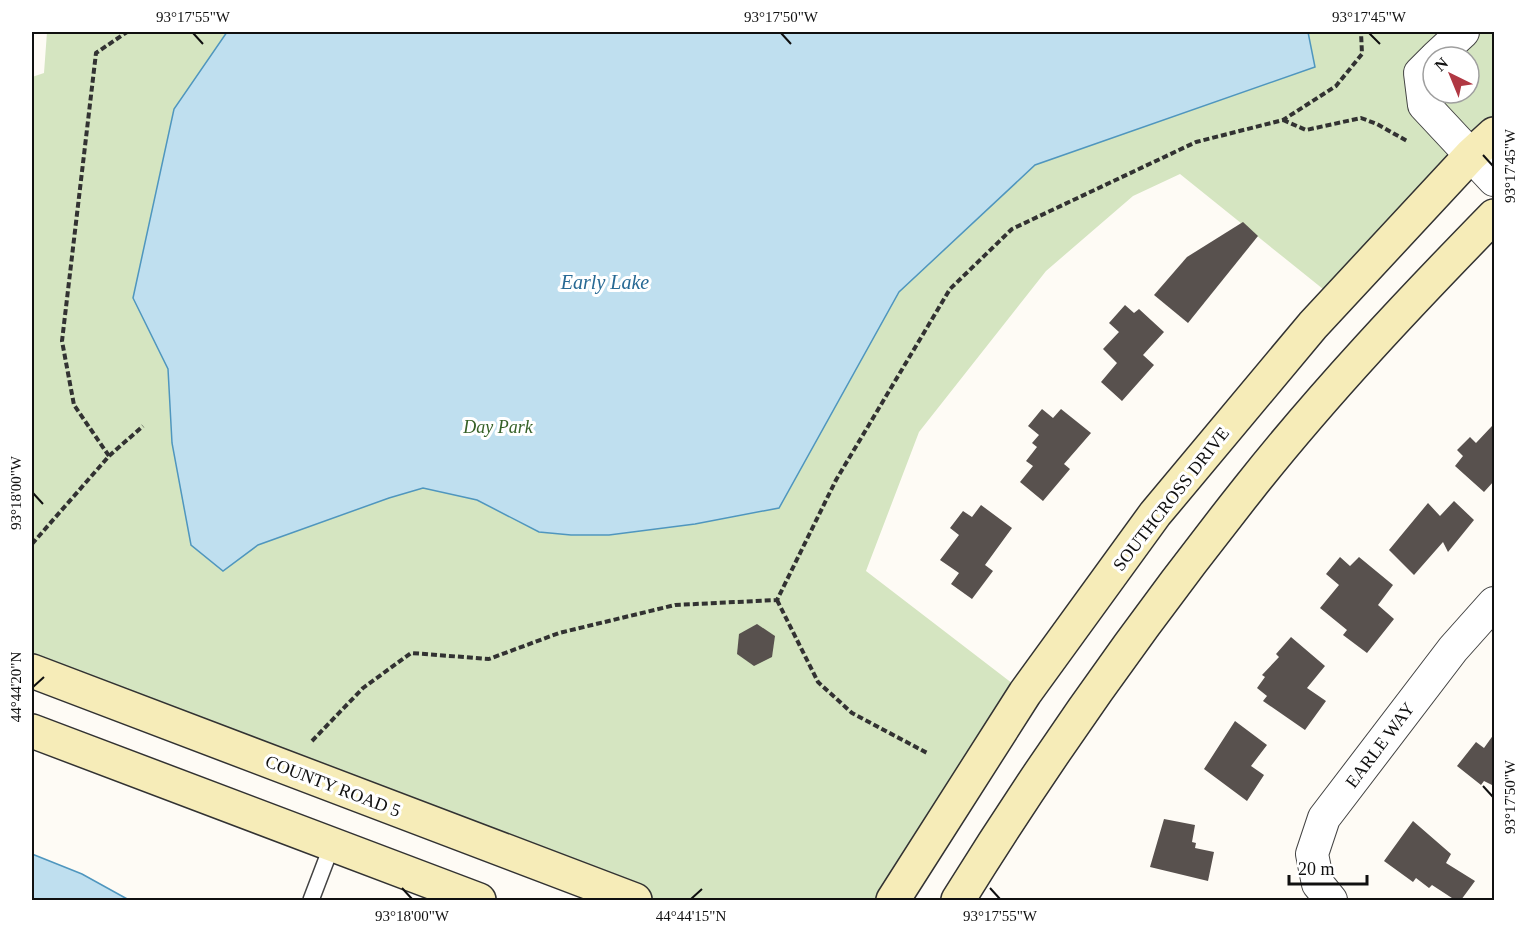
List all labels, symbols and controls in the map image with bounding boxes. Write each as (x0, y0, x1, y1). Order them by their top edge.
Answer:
text: 93°17'55"W (156, 9, 231, 25)
text: 93°17'50"W (744, 9, 819, 25)
text: 93°17'45"W (1332, 9, 1407, 25)
north arrow (1421, 45, 1481, 105)
text: N (1431, 54, 1451, 75)
text: 93°17'45"W (1502, 128, 1518, 203)
water label: Early Lake (560, 271, 649, 294)
park label: Day Park (462, 417, 534, 437)
street label: SOUTHCROSS DRIVE (1109, 423, 1233, 575)
text: 93°18'00"W (8, 455, 24, 530)
text: 44°44'20"N (8, 652, 24, 722)
street label: EARLE WAY (1341, 698, 1419, 792)
street label: COUNTY ROAD 5 (263, 751, 403, 821)
text: 93°17'50"W (1502, 759, 1518, 834)
scale bar (1289, 848, 1367, 886)
text: 20 m (1298, 859, 1335, 879)
text: 93°18'00"W (375, 908, 450, 924)
text: 44°44'15"N (656, 908, 726, 924)
text: 93°17'55"W (963, 908, 1038, 924)

